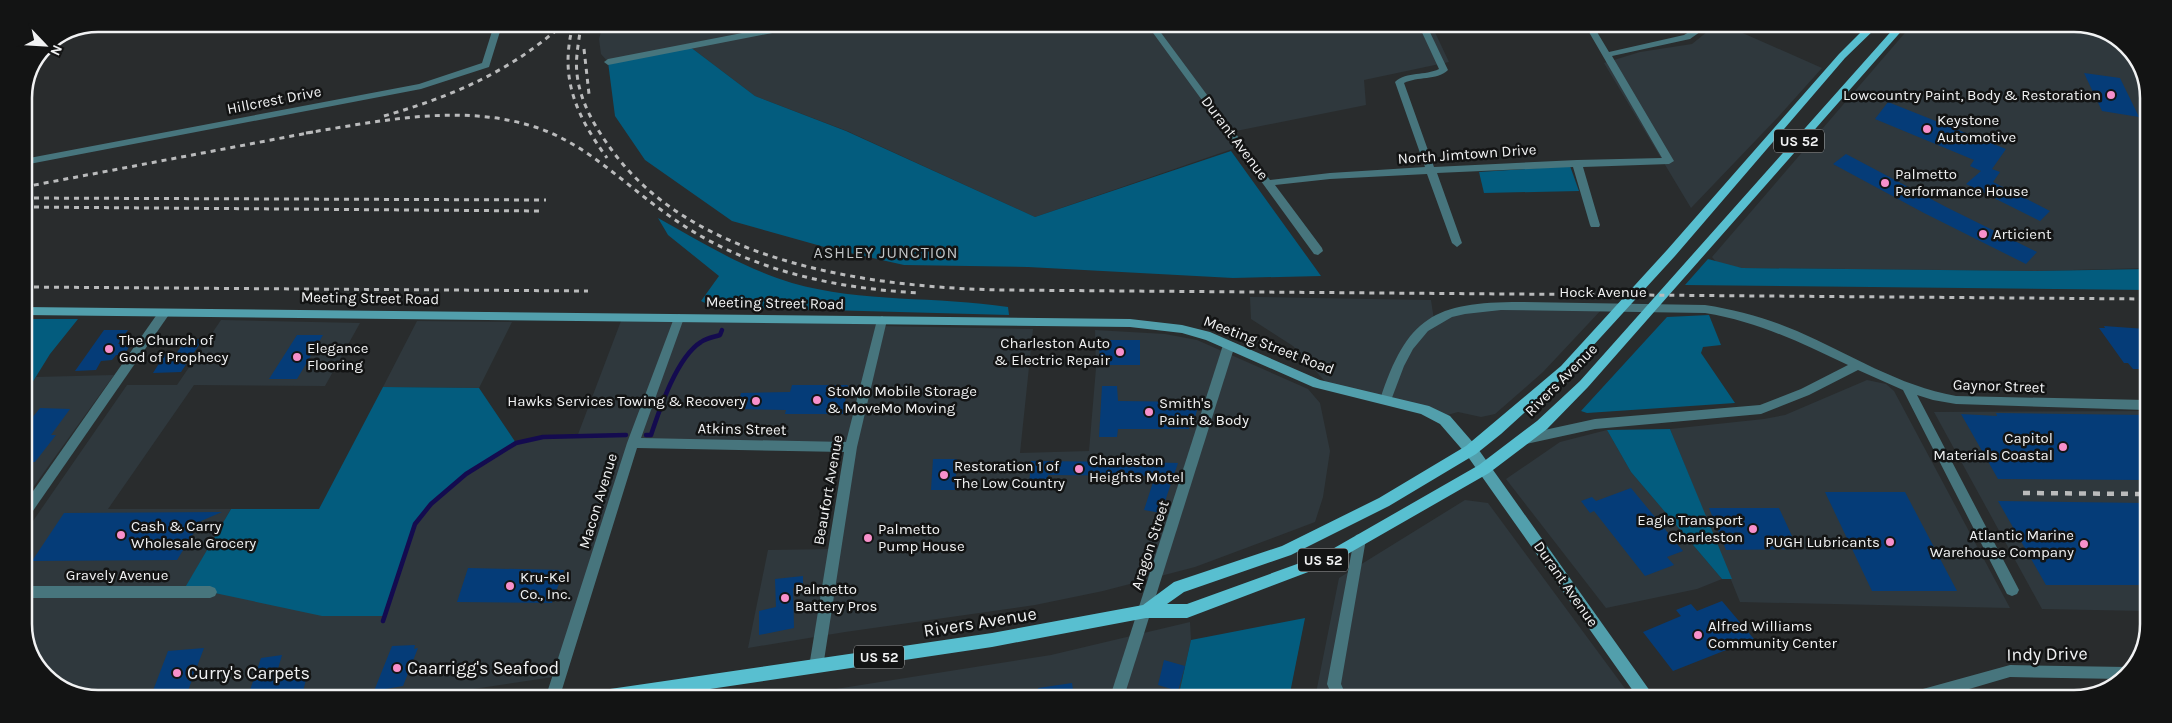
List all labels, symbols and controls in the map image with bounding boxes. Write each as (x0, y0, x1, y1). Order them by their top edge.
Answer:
north arrow (20, 20, 70, 70)
text: N (47, 42, 66, 58)
street label: Hillcrest Drive (225, 82, 323, 118)
place label: Lowcountry Paint, Body & Restoration (1843, 86, 2101, 104)
marker: Lowcountry Paint, Body & Restoration (2105, 89, 2117, 101)
street label: Durant Avenue (1198, 93, 1272, 183)
place label: Keystone Automotive (1937, 111, 2016, 146)
marker: Keystone Automotive (1921, 123, 1933, 135)
road number: US 52 (1774, 130, 1824, 152)
street label: North Jimtown Drive (1397, 140, 1537, 168)
place label: Palmetto Performance House (1895, 165, 2028, 200)
marker: Palmetto Performance House (1879, 177, 1891, 189)
place label: Articient (1993, 225, 2052, 243)
marker: Articient (1977, 228, 1989, 240)
district label: ASHLEY JUNCTION (813, 243, 959, 262)
street label: Hock Avenue (1559, 283, 1647, 301)
street label: Meeting Street Road (301, 288, 439, 308)
street label: Meeting Street Road (706, 293, 844, 313)
street label: Meeting Street Road (1201, 312, 1337, 378)
place label: The Church of God of Prophecy (119, 331, 228, 366)
place label: Charleston Auto & Electric Repair (994, 334, 1111, 369)
place label: Elegance Flooring (307, 339, 369, 374)
street label: Rivers Avenue (1521, 340, 1601, 420)
marker: The Church of God of Prophecy (103, 343, 115, 355)
marker: Charleston Auto & Electric Repair (1114, 346, 1126, 358)
marker: Elegance Flooring (291, 351, 303, 363)
street label: Gaynor Street (1953, 375, 2046, 397)
place label: StoMo Mobile Storage & MoveMo Moving (827, 382, 977, 417)
place label: Hawks Services Towing & Recovery (507, 392, 746, 410)
marker: StoMo Mobile Storage & MoveMo Moving (811, 394, 823, 406)
place label: Smith's Paint & Body (1159, 394, 1249, 429)
marker: Hawks Services Towing & Recovery (750, 395, 762, 407)
marker: Smith's Paint & Body (1143, 406, 1155, 418)
street label: Atkins Street (697, 419, 787, 439)
place label: Capitol Materials Coastal (1933, 429, 2053, 464)
street label: Beaufort Avenue (809, 433, 847, 547)
marker: Capitol Materials Coastal (2057, 441, 2069, 453)
street label: Macon Avenue (575, 451, 621, 551)
place label: Charleston Heights Motel (1089, 451, 1184, 486)
place label: Restoration 1 of The Low Country (954, 457, 1065, 492)
marker: Charleston Heights Motel (1073, 463, 1085, 475)
marker: Restoration 1 of The Low Country (938, 469, 950, 481)
street label: Aragon Street (1127, 498, 1173, 592)
place label: Eagle Transport Charleston (1637, 511, 1743, 546)
place label: Cash & Carry Wholesale Grocery (131, 517, 256, 552)
place label: Palmetto Pump House (878, 520, 965, 555)
marker: Eagle Transport Charleston (1747, 523, 1759, 535)
place label: Atlantic Marine Warehouse Company (1930, 526, 2074, 561)
marker: Cash & Carry Wholesale Grocery (115, 529, 127, 541)
marker: Palmetto Pump House (862, 532, 874, 544)
place label: PUGH Lubricants (1765, 533, 1880, 551)
marker: PUGH Lubricants (1884, 536, 1896, 548)
street label: Durant Avenue (1530, 538, 1602, 630)
marker: Atlantic Marine Warehouse Company (2078, 538, 2090, 550)
road number: US 52 (1298, 548, 1348, 572)
street label: Gravely Avenue (66, 566, 168, 584)
place label: Kru-Kel Co., Inc. (520, 568, 571, 603)
marker: Kru-Kel Co., Inc. (504, 580, 516, 592)
place label: Palmetto Battery Pros (795, 580, 877, 615)
marker: Palmetto Battery Pros (779, 592, 791, 604)
street label: Rivers Avenue (922, 602, 1038, 642)
place label: Alfred Williams Community Center (1708, 617, 1838, 652)
marker: Alfred Williams Community Center (1692, 629, 1704, 641)
street label: Indy Drive (2006, 642, 2088, 666)
road number: US 52 (854, 646, 904, 669)
place label: Caarrigg's Seafood (407, 657, 559, 679)
place label: Curry's Carpets (187, 662, 310, 684)
marker: Caarrigg's Seafood (391, 662, 403, 674)
marker: Curry's Carpets (171, 667, 183, 679)

